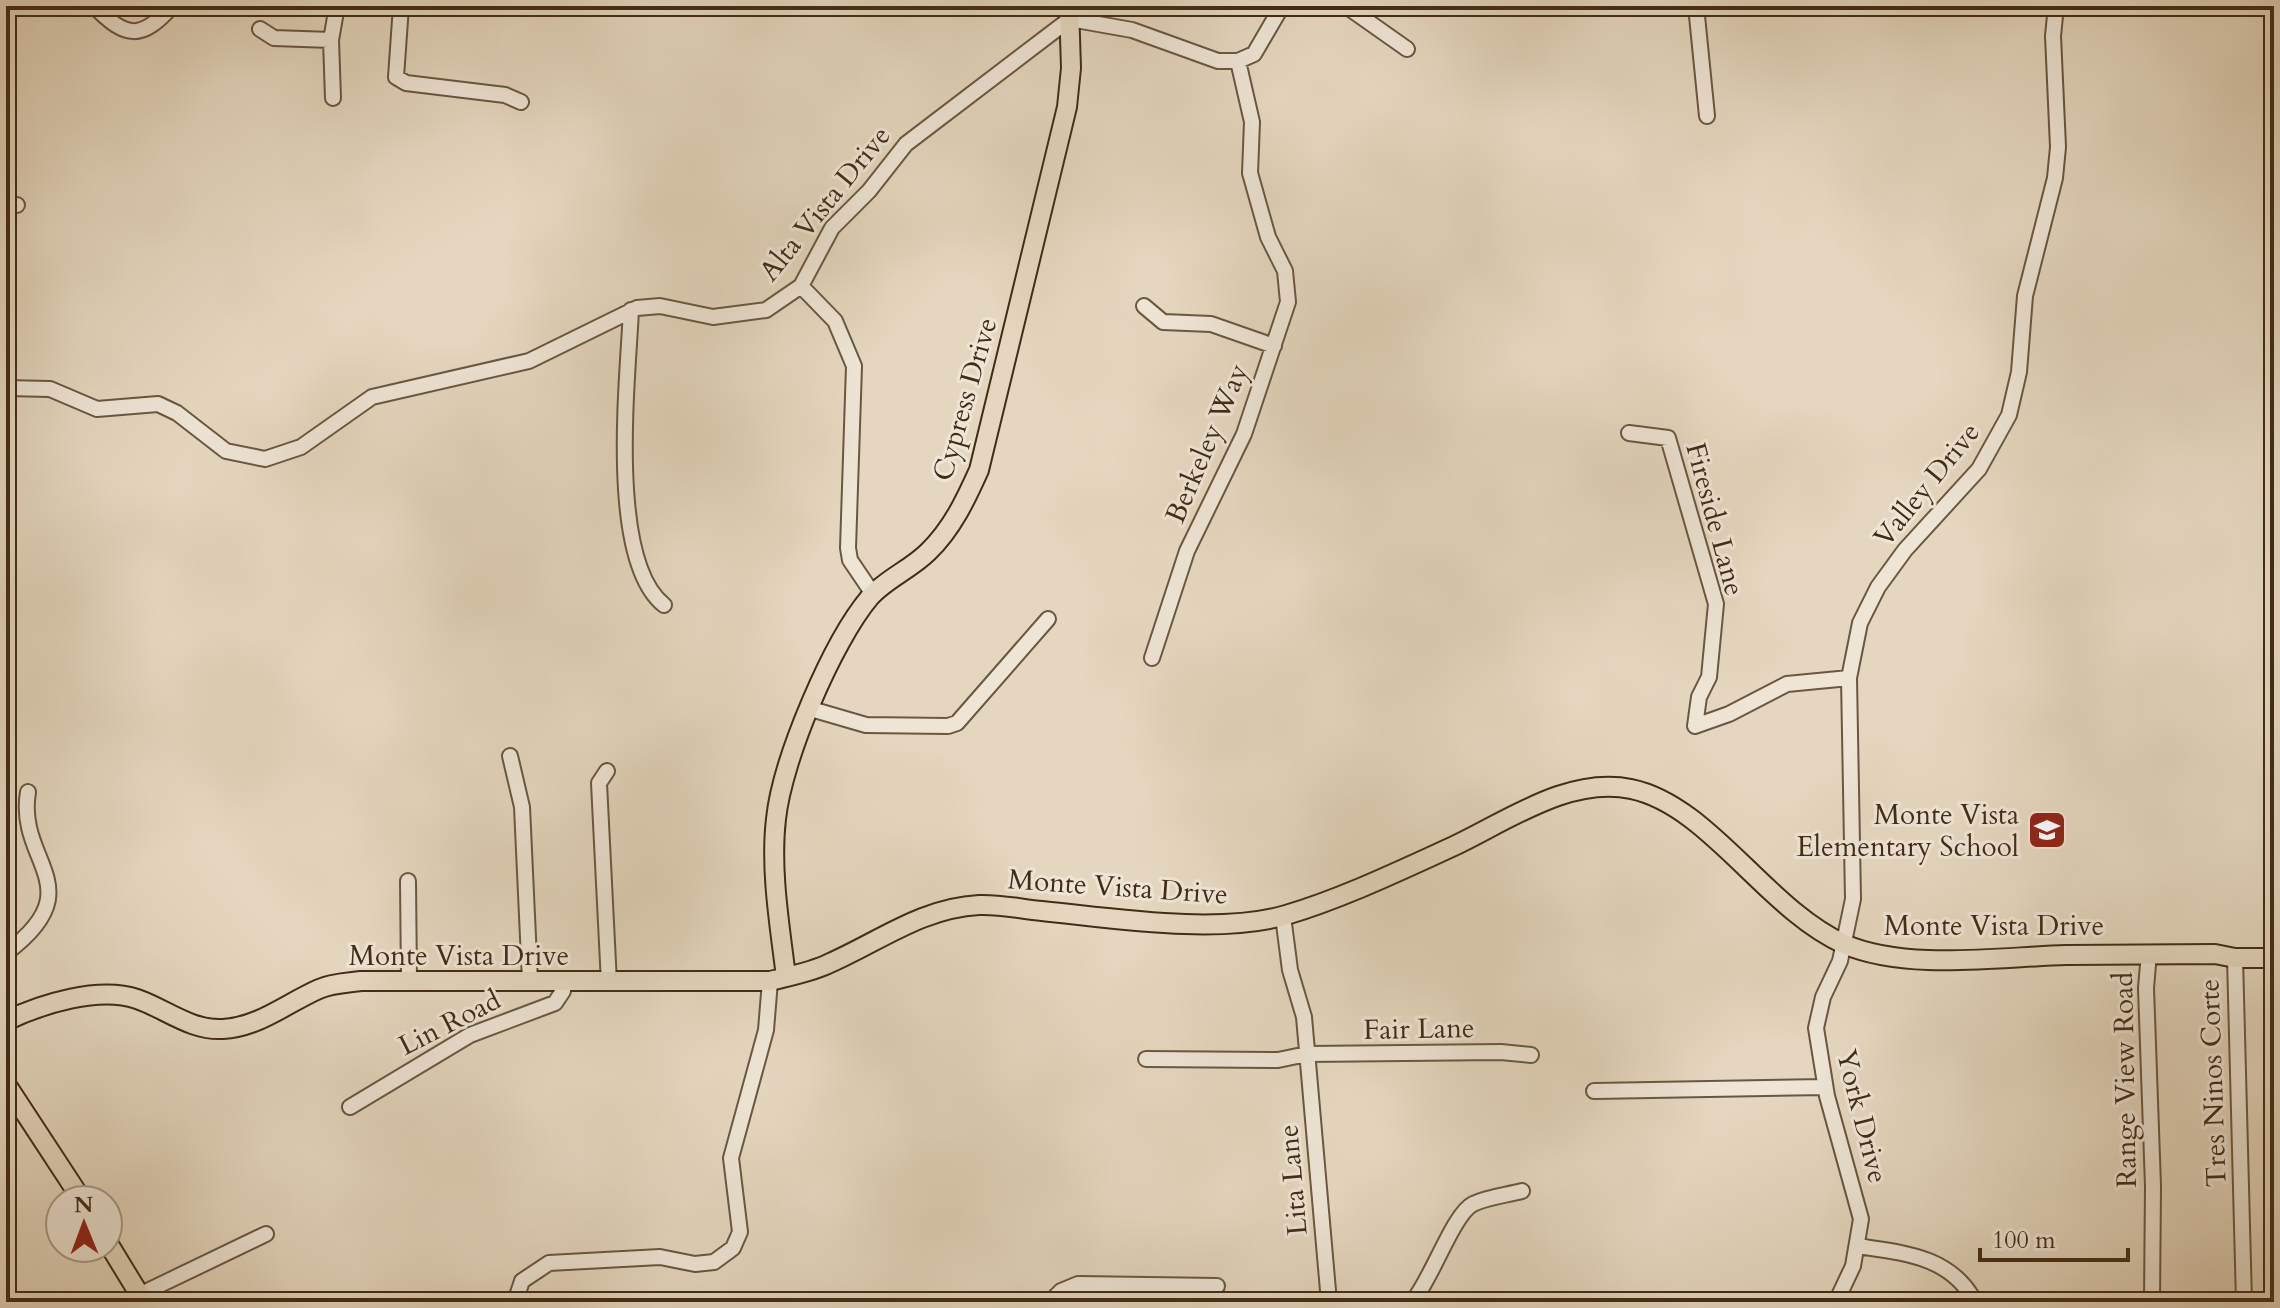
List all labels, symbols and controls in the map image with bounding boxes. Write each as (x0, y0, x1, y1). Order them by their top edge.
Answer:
street label: Alta Vista Drive (750, 118, 899, 289)
street label: Cypress Drive (924, 313, 1006, 485)
street label: Berkeley Way (1156, 358, 1258, 529)
street label: Valley Drive (1865, 415, 1989, 555)
street label: Fireside Lane (1676, 439, 1754, 600)
place label: Monte Vista Elementary School (1797, 796, 2019, 866)
school or university icon: Monte Vista Elementary School (2026, 809, 2068, 851)
street label: Monte Vista Drive (1007, 860, 1229, 914)
street label: Monte Vista Drive (1884, 907, 2104, 945)
street label: Monte Vista Drive (349, 937, 569, 975)
street label: Range View Road (2104, 972, 2146, 1188)
street label: Tres Ninos Corte (2190, 978, 2236, 1188)
street label: Lin Road (392, 981, 507, 1065)
street label: Fair Lane (1363, 1009, 1475, 1049)
street label: York Drive (1827, 1045, 1897, 1187)
street label: Lita Lane (1269, 1123, 1317, 1237)
north arrow (44, 1184, 124, 1264)
text: N (74, 1190, 93, 1220)
scale bar (1980, 1212, 2128, 1262)
text: 100 m (1992, 1224, 2056, 1257)

